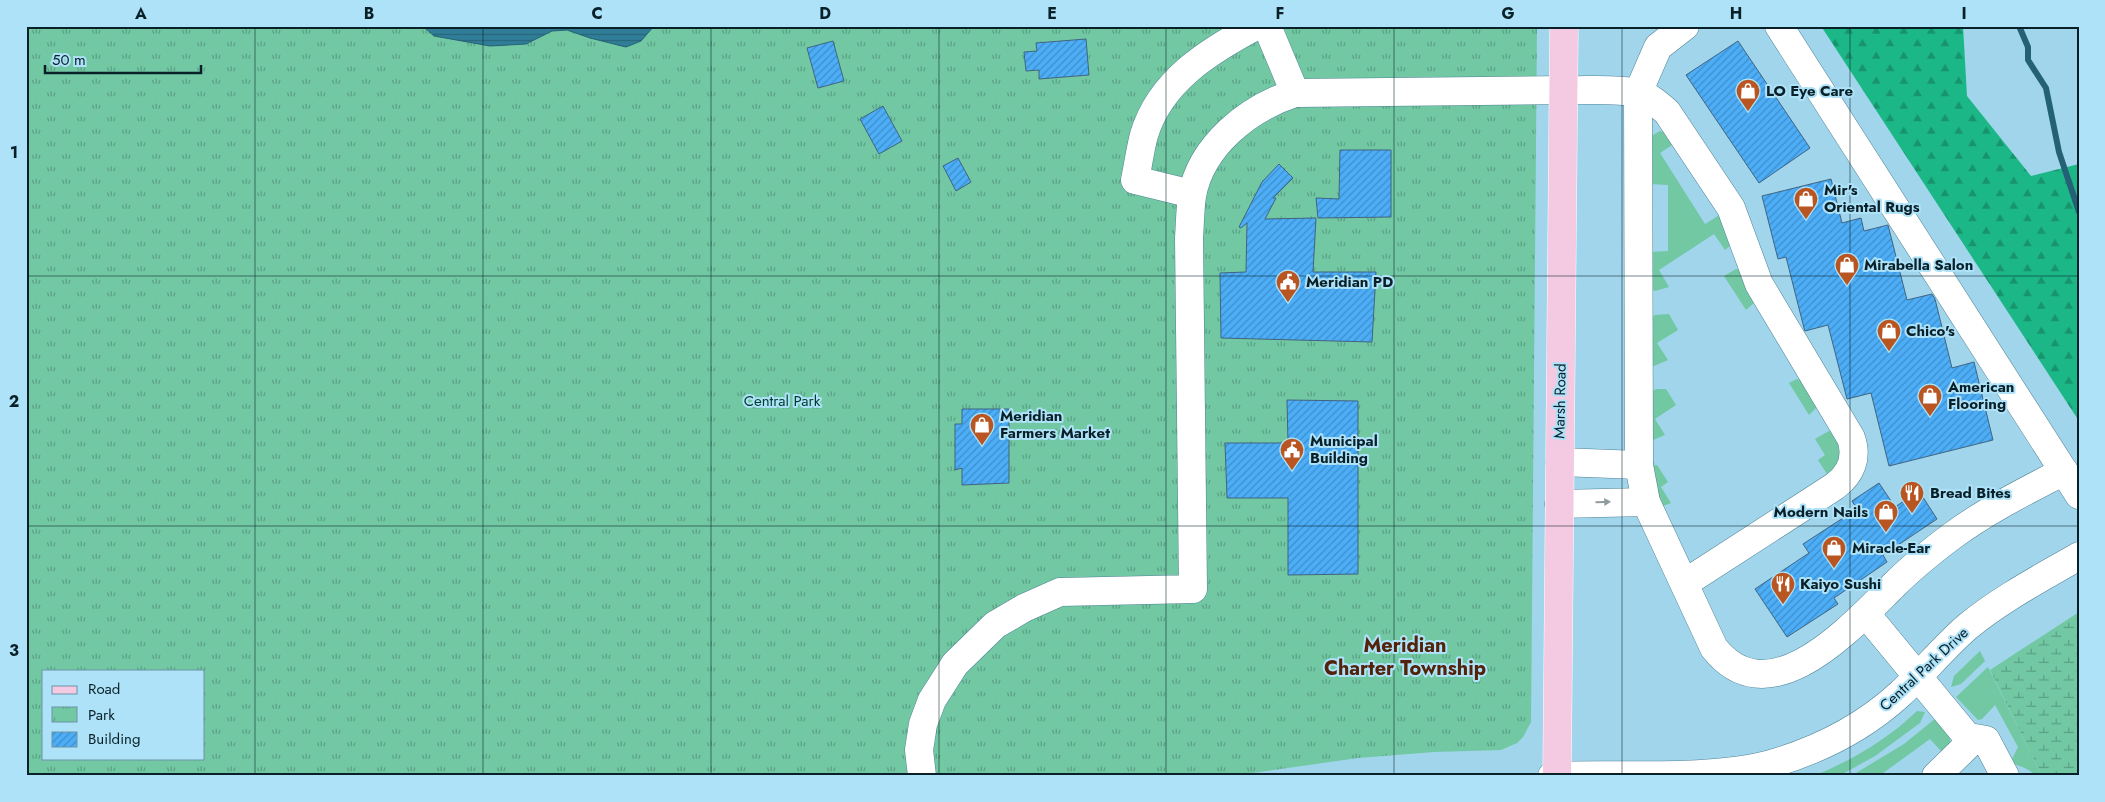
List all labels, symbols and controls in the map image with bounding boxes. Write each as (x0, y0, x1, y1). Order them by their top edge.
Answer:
text: A (134, 2, 147, 25)
text: B (364, 2, 374, 25)
text: C (591, 2, 603, 25)
text: D (819, 2, 831, 25)
text: E (1047, 2, 1057, 25)
text: F (1276, 2, 1284, 25)
text: G (1501, 2, 1515, 25)
text: H (1730, 2, 1742, 25)
text: I (1961, 2, 1967, 25)
scale bar (45, 42, 201, 74)
text: 50 m (52, 49, 86, 71)
shop icon: LO Eye Care (1735, 78, 1761, 112)
place label: LO Eye Care (1766, 80, 1854, 102)
text: 1 (10, 141, 18, 164)
place label: Mir's Oriental Rugs (1824, 179, 1920, 218)
shop icon: Mir's Oriental Rugs (1793, 186, 1819, 220)
shop icon: Mirabella Salon (1834, 252, 1860, 286)
place label: Mirabella Salon (1864, 254, 1973, 276)
public building icon: Meridian PD (1275, 269, 1301, 303)
place label: Meridian PD (1306, 271, 1393, 293)
shop icon: Chico's (1876, 318, 1902, 352)
place label: Chico's (1906, 320, 1955, 342)
street label: Marsh Road (1548, 363, 1572, 439)
place label: American Flooring (1947, 376, 2014, 415)
shop icon: American Flooring (1917, 383, 1943, 417)
text: 2 (9, 390, 19, 413)
park label: Central Park (744, 390, 821, 412)
place label: Meridian Farmers Market (1000, 405, 1110, 444)
shop icon: Meridian Farmers Market (969, 412, 995, 446)
place label: Municipal Building (1310, 430, 1378, 469)
public building icon: Municipal Building (1279, 437, 1305, 471)
restaurant icon: Bread Bites (1899, 480, 1925, 514)
place label: Bread Bites (1930, 482, 2011, 504)
one-way arrow (1595, 498, 1611, 506)
shop icon: Modern Nails (1873, 499, 1899, 533)
place label: Modern Nails (1774, 501, 1868, 523)
shop icon: Miracle-Ear (1821, 535, 1847, 569)
place label: Miracle-Ear (1852, 537, 1931, 559)
restaurant icon: Kaiyo Sushi (1770, 571, 1796, 605)
place label: Kaiyo Sushi (1800, 573, 1881, 595)
street label: Central Park Drive (1875, 622, 1974, 716)
district label: Meridian Charter Township (1324, 631, 1486, 683)
text: 3 (9, 639, 19, 662)
legend (42, 670, 205, 760)
text: Road (88, 678, 120, 700)
text: Park (88, 704, 115, 726)
text: Building (88, 728, 140, 750)

